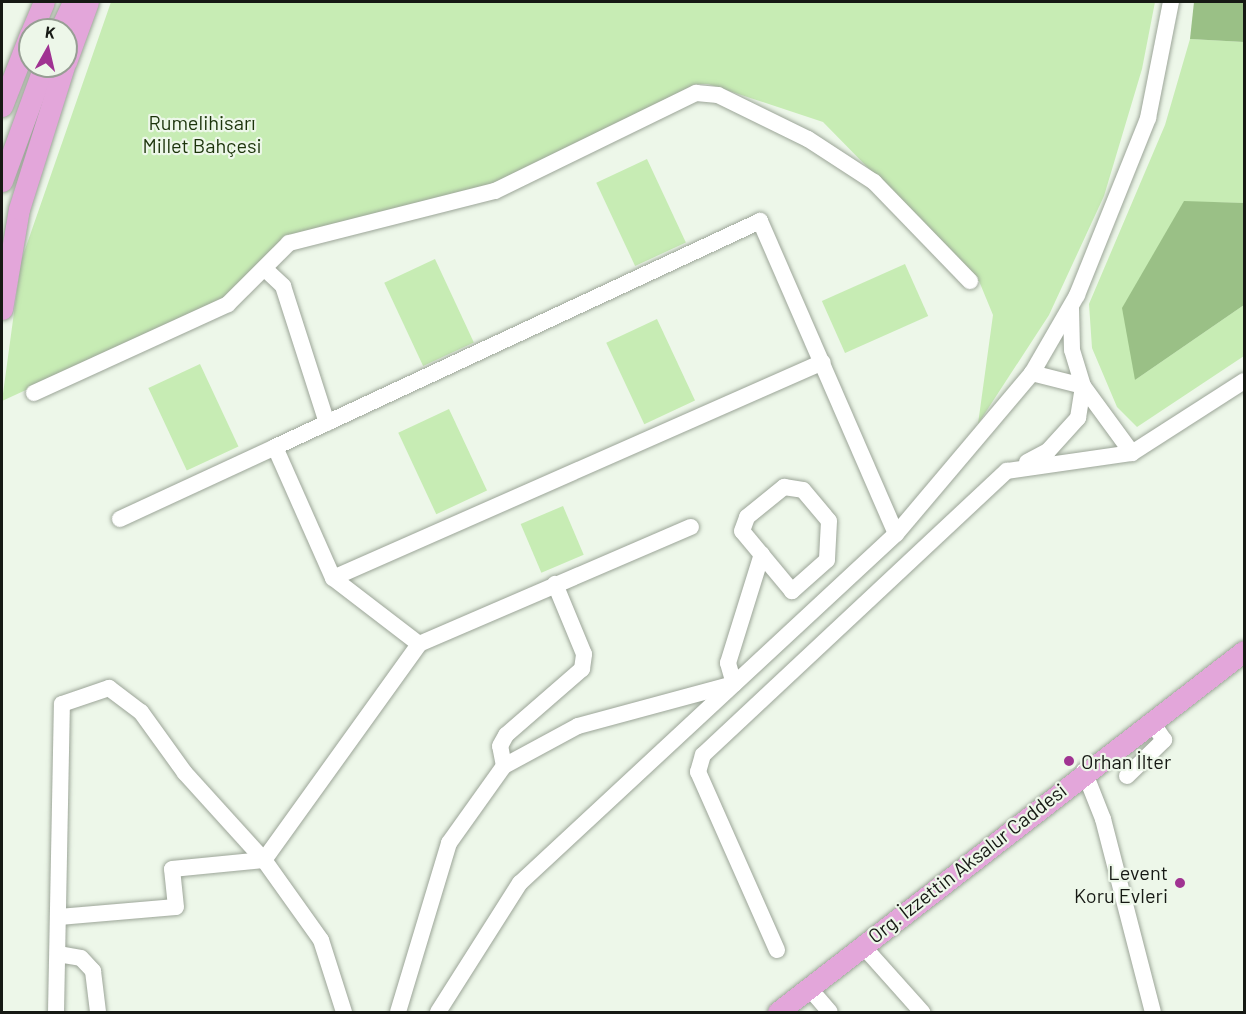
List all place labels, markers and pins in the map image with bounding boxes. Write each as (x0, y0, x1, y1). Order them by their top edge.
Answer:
place label: Orhan İlter (1081, 749, 1171, 773)
marker: Orhan İlter (1062, 754, 1076, 768)
place label: Levent Koru Evleri (1074, 860, 1168, 907)
marker: Levent Koru Evleri (1173, 876, 1187, 890)

